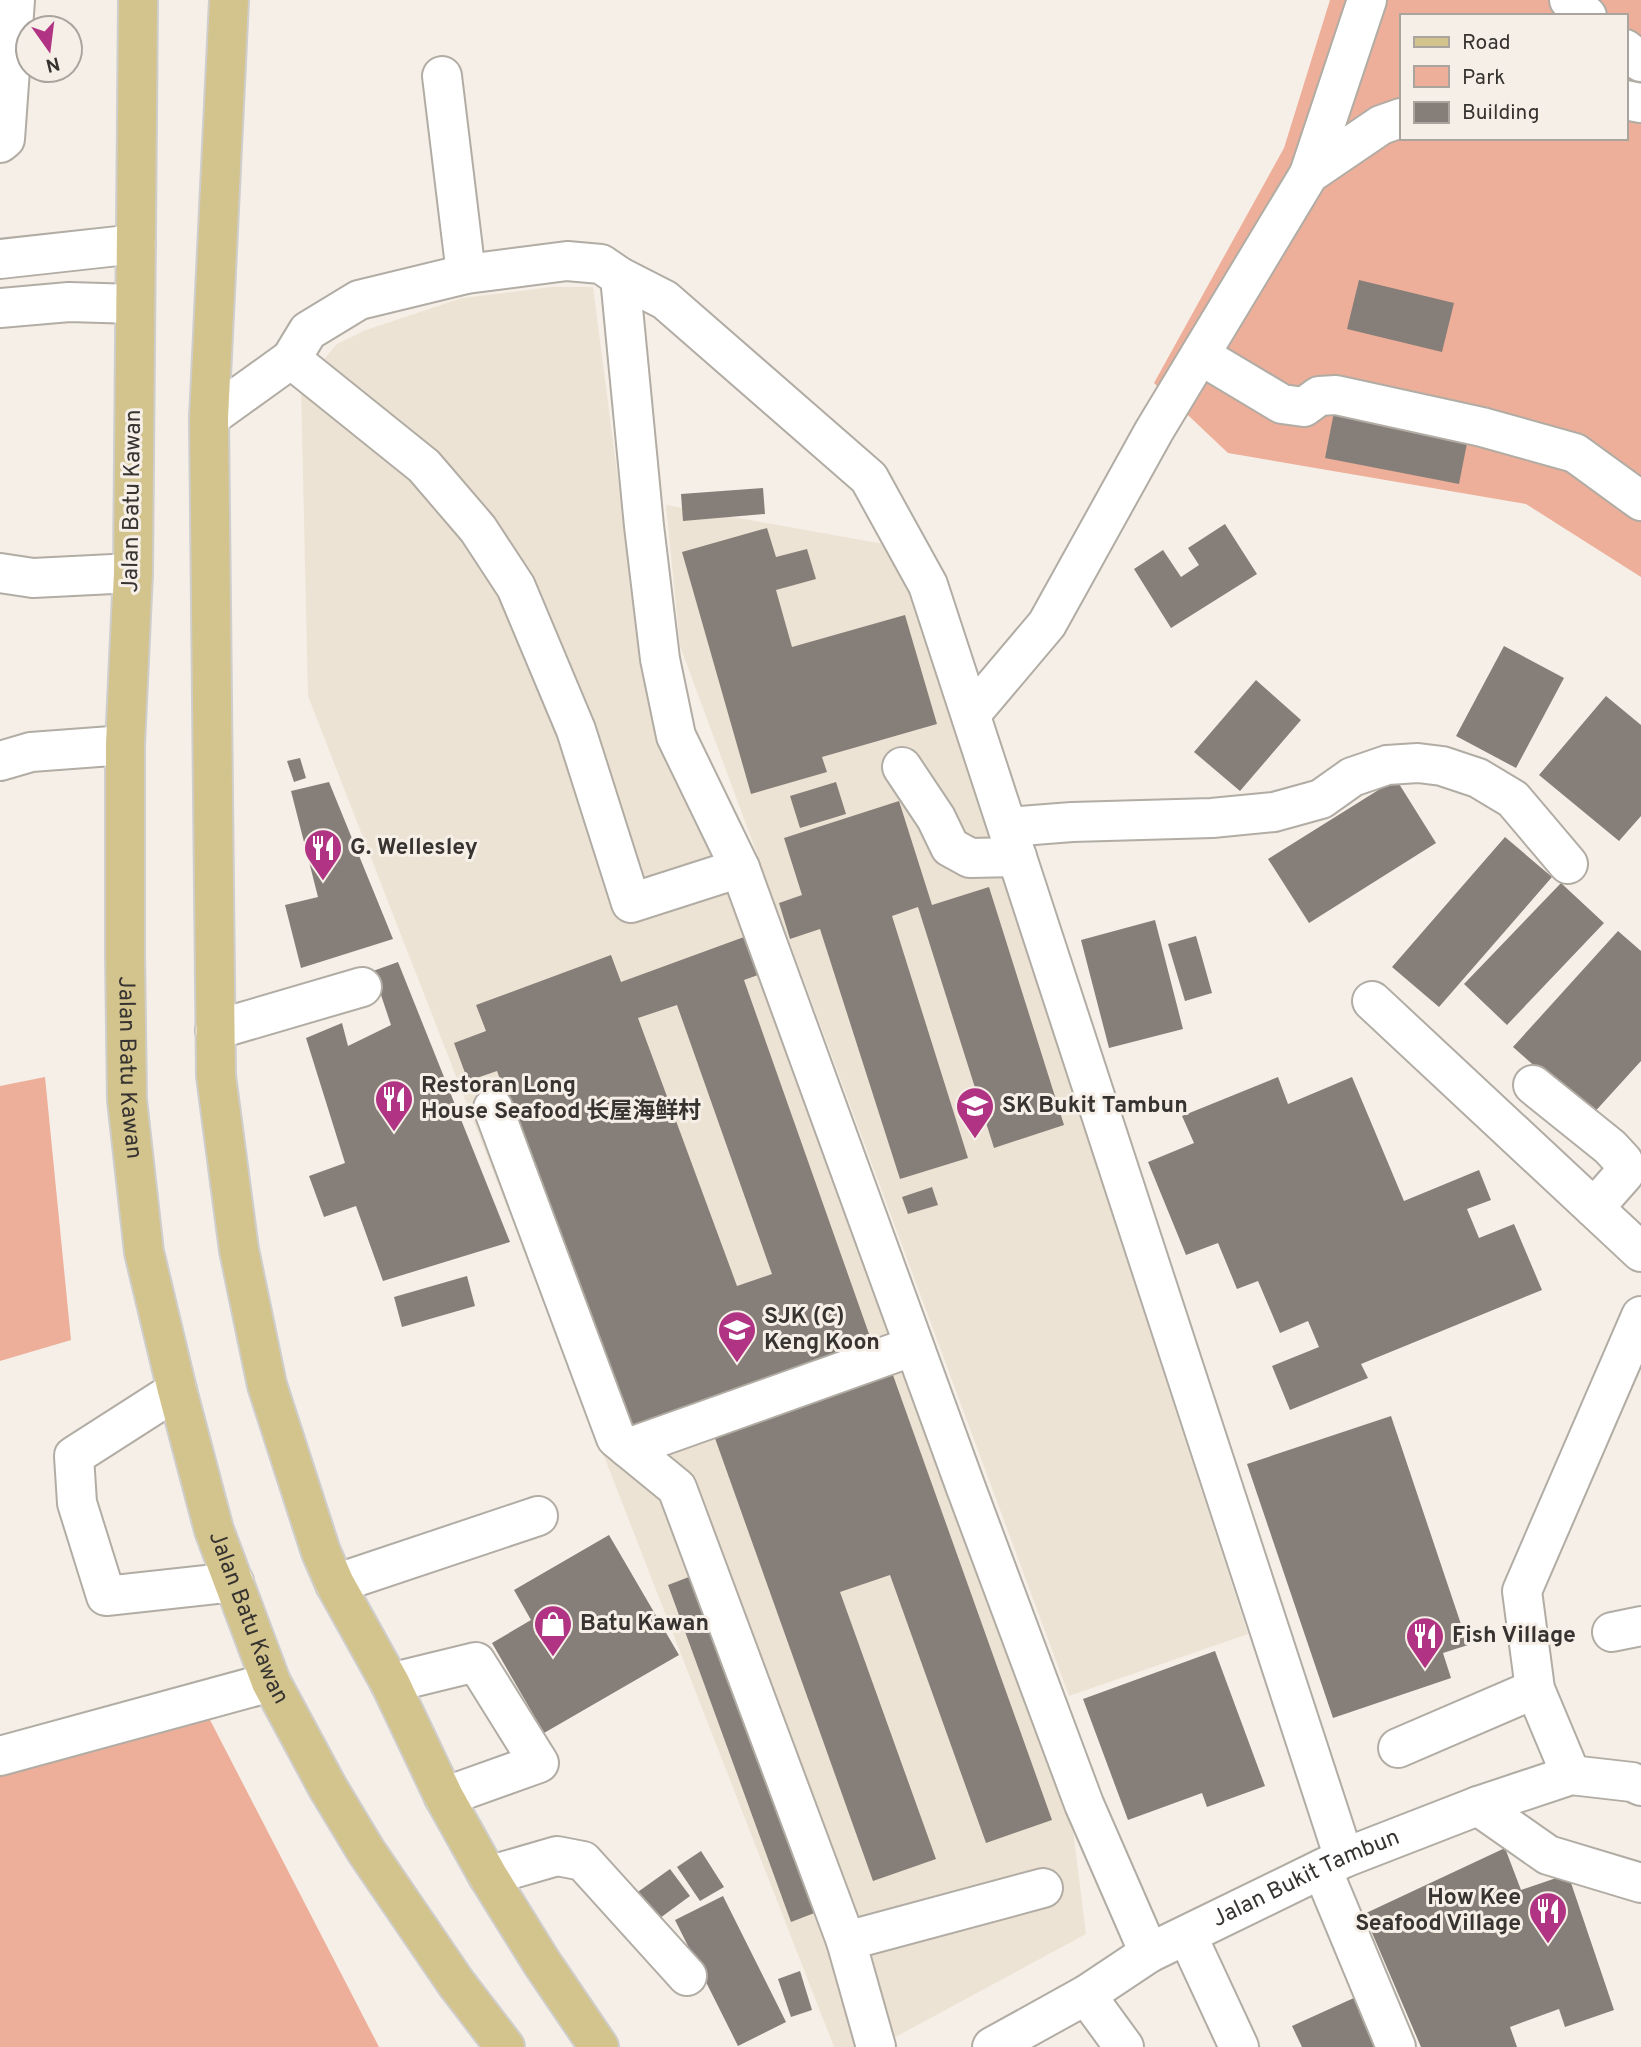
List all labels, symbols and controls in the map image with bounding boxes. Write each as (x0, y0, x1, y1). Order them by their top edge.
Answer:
north arrow (14, 14, 84, 84)
legend (1400, 14, 1627, 140)
text: Road (1462, 30, 1511, 57)
text: N (43, 50, 62, 77)
text: Park (1462, 65, 1505, 92)
text: Building (1462, 100, 1540, 127)
street label: Jalan Batu Kawan (117, 409, 149, 593)
restaurant icon: G. Wellesley (302, 827, 344, 882)
place label: G. Wellesley (350, 834, 478, 863)
street label: Jalan Batu Kawan (111, 976, 148, 1161)
place label: Restoran Long House Seafood 长屋海鲜村 (421, 1072, 701, 1127)
restaurant icon: Restoran Long House Seafood 长屋海鲜村 (373, 1078, 415, 1133)
school or university icon: SK Bukit Tambun (954, 1085, 996, 1140)
place label: SK Bukit Tambun (1002, 1092, 1188, 1121)
place label: SJK (C) Keng Koon (764, 1303, 880, 1358)
school or university icon: SJK (C) Keng Koon (716, 1309, 758, 1364)
street label: Jalan Batu Kawan (201, 1527, 295, 1710)
shop icon: Batu Kawan (532, 1603, 574, 1658)
place label: Batu Kawan (580, 1610, 709, 1639)
restaurant icon: Fish Village (1404, 1615, 1446, 1670)
place label: Fish Village (1452, 1622, 1576, 1651)
street label: Jalan Bukit Tambun (1207, 1823, 1404, 1934)
place label: How Kee Seafood Village (1355, 1884, 1521, 1939)
restaurant icon: How Kee Seafood Village (1527, 1890, 1569, 1945)

